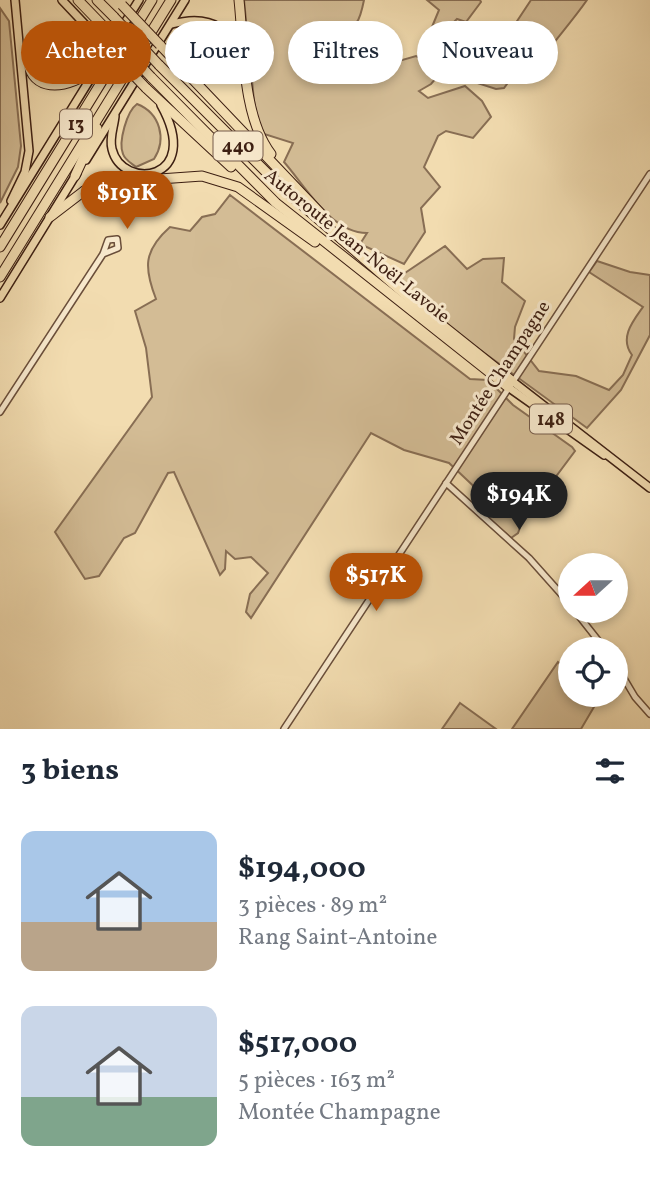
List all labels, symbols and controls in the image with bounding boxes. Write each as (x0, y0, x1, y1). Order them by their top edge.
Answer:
chip: Acheter (21, 21, 151, 84)
chip: Louer (165, 21, 274, 84)
chip: Filtres (288, 21, 403, 84)
chip: Nouveau (417, 21, 558, 84)
road number: 13 (60, 110, 92, 139)
road number: 440 (214, 132, 262, 160)
street label: Autoroute Jean-Noël-Lavoie (258, 163, 455, 330)
pin: $191K (78, 172, 176, 231)
text: $191K (97, 178, 157, 210)
street label: Montée Champagne (444, 296, 557, 450)
road number: 148 (530, 404, 572, 433)
pin: $194K (470, 472, 568, 532)
text: $194K (487, 479, 551, 511)
north arrow (558, 553, 628, 623)
map controls (558, 553, 628, 707)
pin: $517K (327, 554, 425, 613)
text: $517K (346, 560, 406, 592)
button: locate (558, 637, 628, 707)
text: 3 biens (21, 750, 119, 792)
icon: filters (591, 752, 629, 790)
text: $194,000 (238, 848, 366, 890)
icon: home (77, 859, 161, 943)
text: 3 pièces · 89 m² (238, 890, 387, 922)
text: Rang Saint-Antoine (238, 922, 438, 954)
text: $517,000 (238, 1023, 357, 1065)
icon: home (77, 1034, 161, 1118)
text: 5 pièces · 163 m² (238, 1065, 395, 1097)
text: Montée Champagne (238, 1097, 441, 1129)

